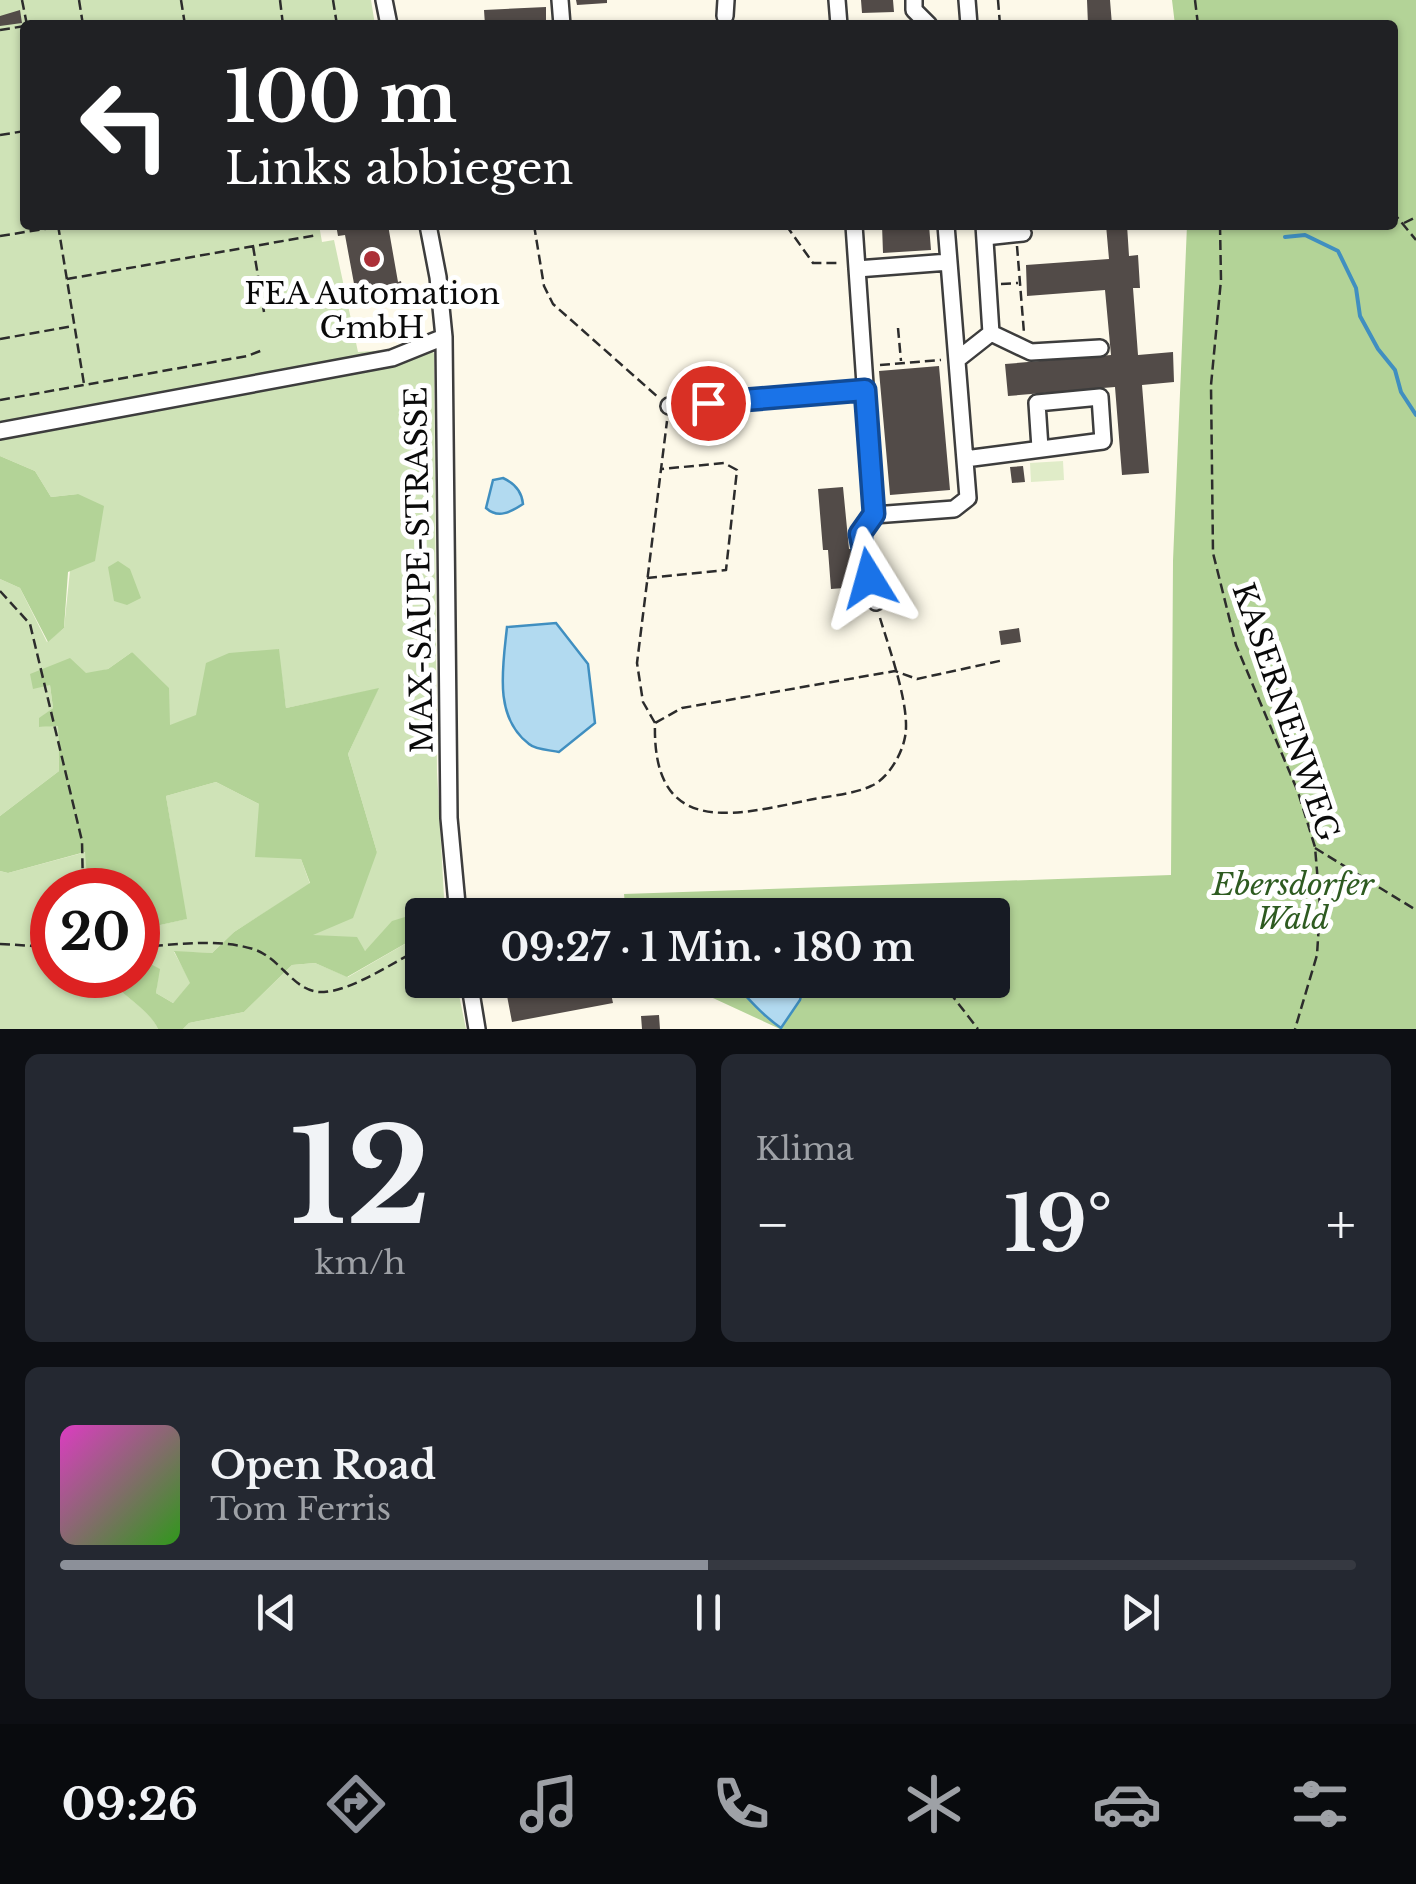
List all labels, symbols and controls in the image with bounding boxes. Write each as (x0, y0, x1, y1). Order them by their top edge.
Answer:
text: 100 m (225, 54, 457, 141)
icon: left (60, 60, 190, 190)
text: Links abbiegen (225, 140, 574, 196)
marker: FEA Automation GmbH (361, 248, 383, 270)
place label: FEA Automation GmbH (244, 275, 500, 346)
pin (666, 361, 751, 446)
icon: arrive (681, 376, 736, 431)
street label: MAX-SAUPE-STRASSE (397, 386, 441, 754)
position arrow (817, 526, 921, 630)
street label: KASERNENWEG (1224, 578, 1348, 846)
park label: Ebersdorfer Wald (1211, 866, 1375, 937)
speed limit sign: 20 (30, 868, 160, 998)
text: 09:27 · 1 Min. · 180 m (500, 924, 915, 971)
text: 12 (290, 1097, 431, 1258)
text: Klima (756, 1129, 854, 1169)
text: 19° (1004, 1178, 1112, 1271)
text: − (756, 1191, 790, 1259)
text: + (1326, 1191, 1356, 1259)
text: km/h (315, 1243, 406, 1283)
text: Open Road (210, 1442, 436, 1489)
text: Tom Ferris (210, 1489, 391, 1529)
icon: previous (249, 1585, 304, 1640)
icon: pause (681, 1585, 736, 1640)
icon: next (1113, 1585, 1168, 1640)
icon: directions (321, 1769, 391, 1839)
icon: music (514, 1769, 584, 1839)
icon: phone (706, 1769, 776, 1839)
icon: climate (899, 1769, 969, 1839)
icon: car (1092, 1769, 1162, 1839)
icon: filters (1285, 1769, 1355, 1839)
text: 09:26 (61, 1776, 198, 1832)

